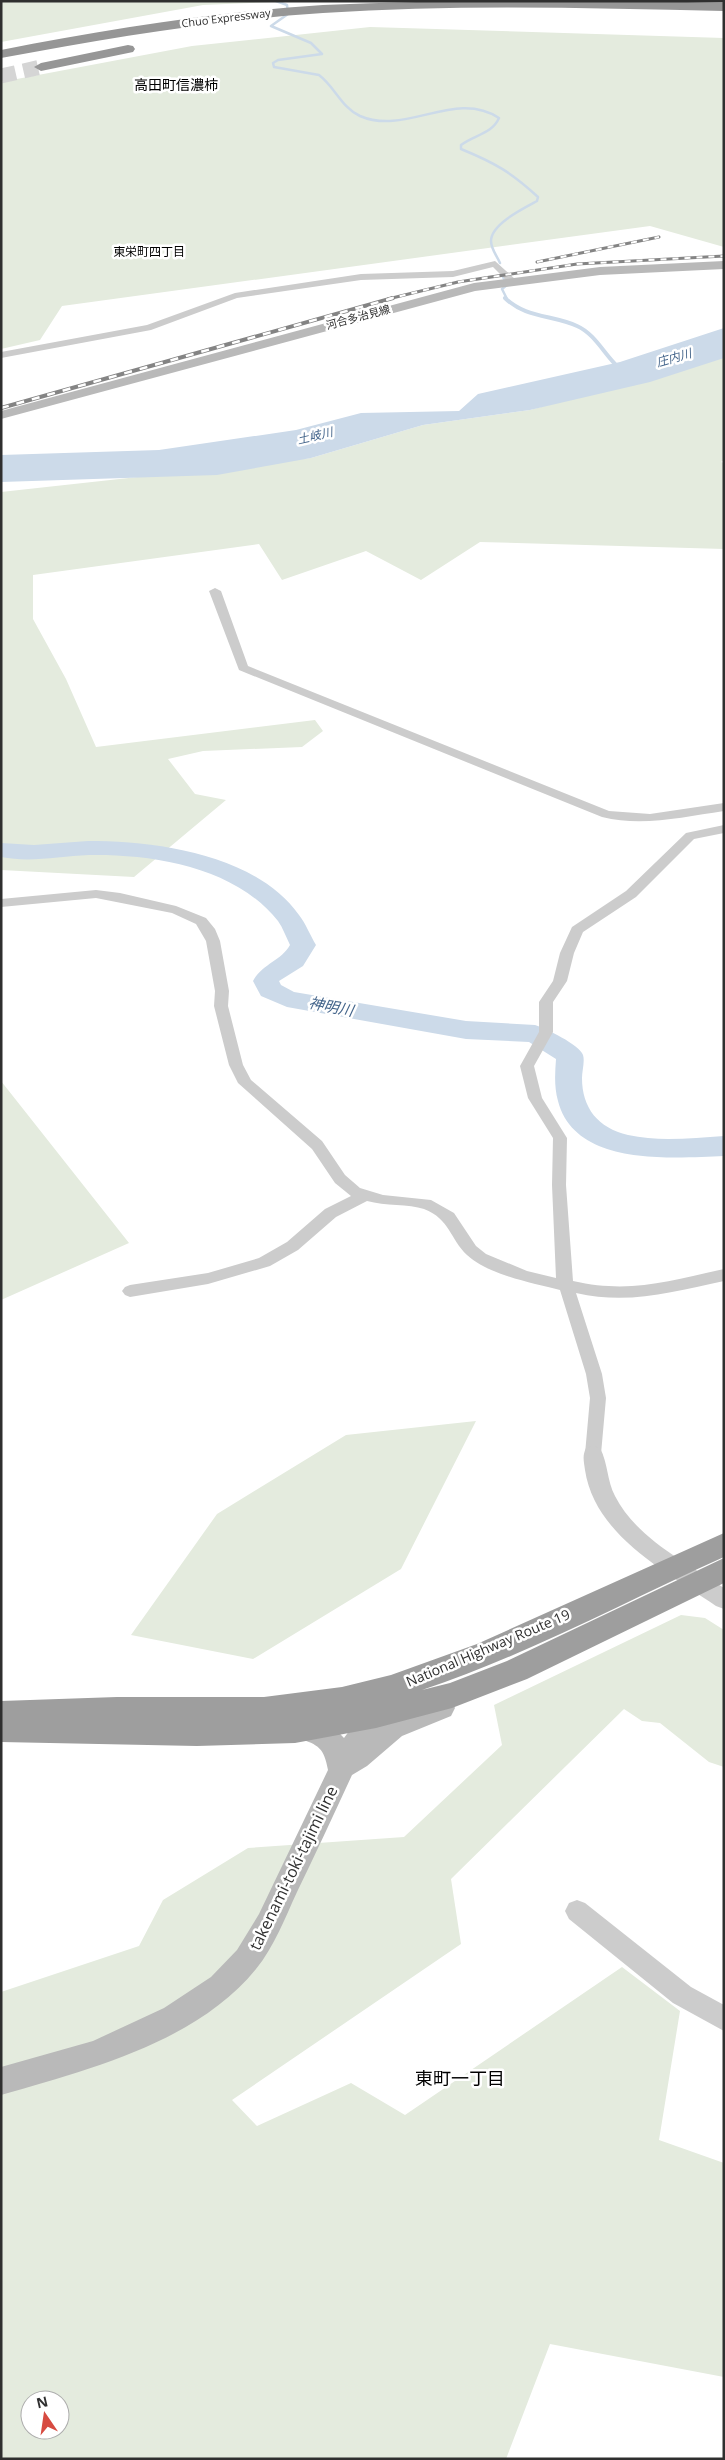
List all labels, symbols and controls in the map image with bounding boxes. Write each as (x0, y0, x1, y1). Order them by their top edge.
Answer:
street label: Chuo Expressway (180, 5, 272, 30)
district label: 高田町信濃柿 (134, 75, 218, 94)
district label: 東栄町四丁目 (113, 243, 185, 260)
street label: 河合多治見線 (324, 301, 392, 332)
water label: 庄内川 (654, 344, 695, 371)
water label: 土岐川 (295, 423, 336, 448)
water label: 神明川 (307, 992, 357, 1021)
street label: National Highway Route 19 (403, 1604, 573, 1691)
street label: takenami-toki-tajimi line (244, 1782, 342, 1954)
district label: 東町一丁目 (415, 2066, 505, 2090)
north arrow (20, 2390, 70, 2440)
text: N (34, 2391, 50, 2412)

